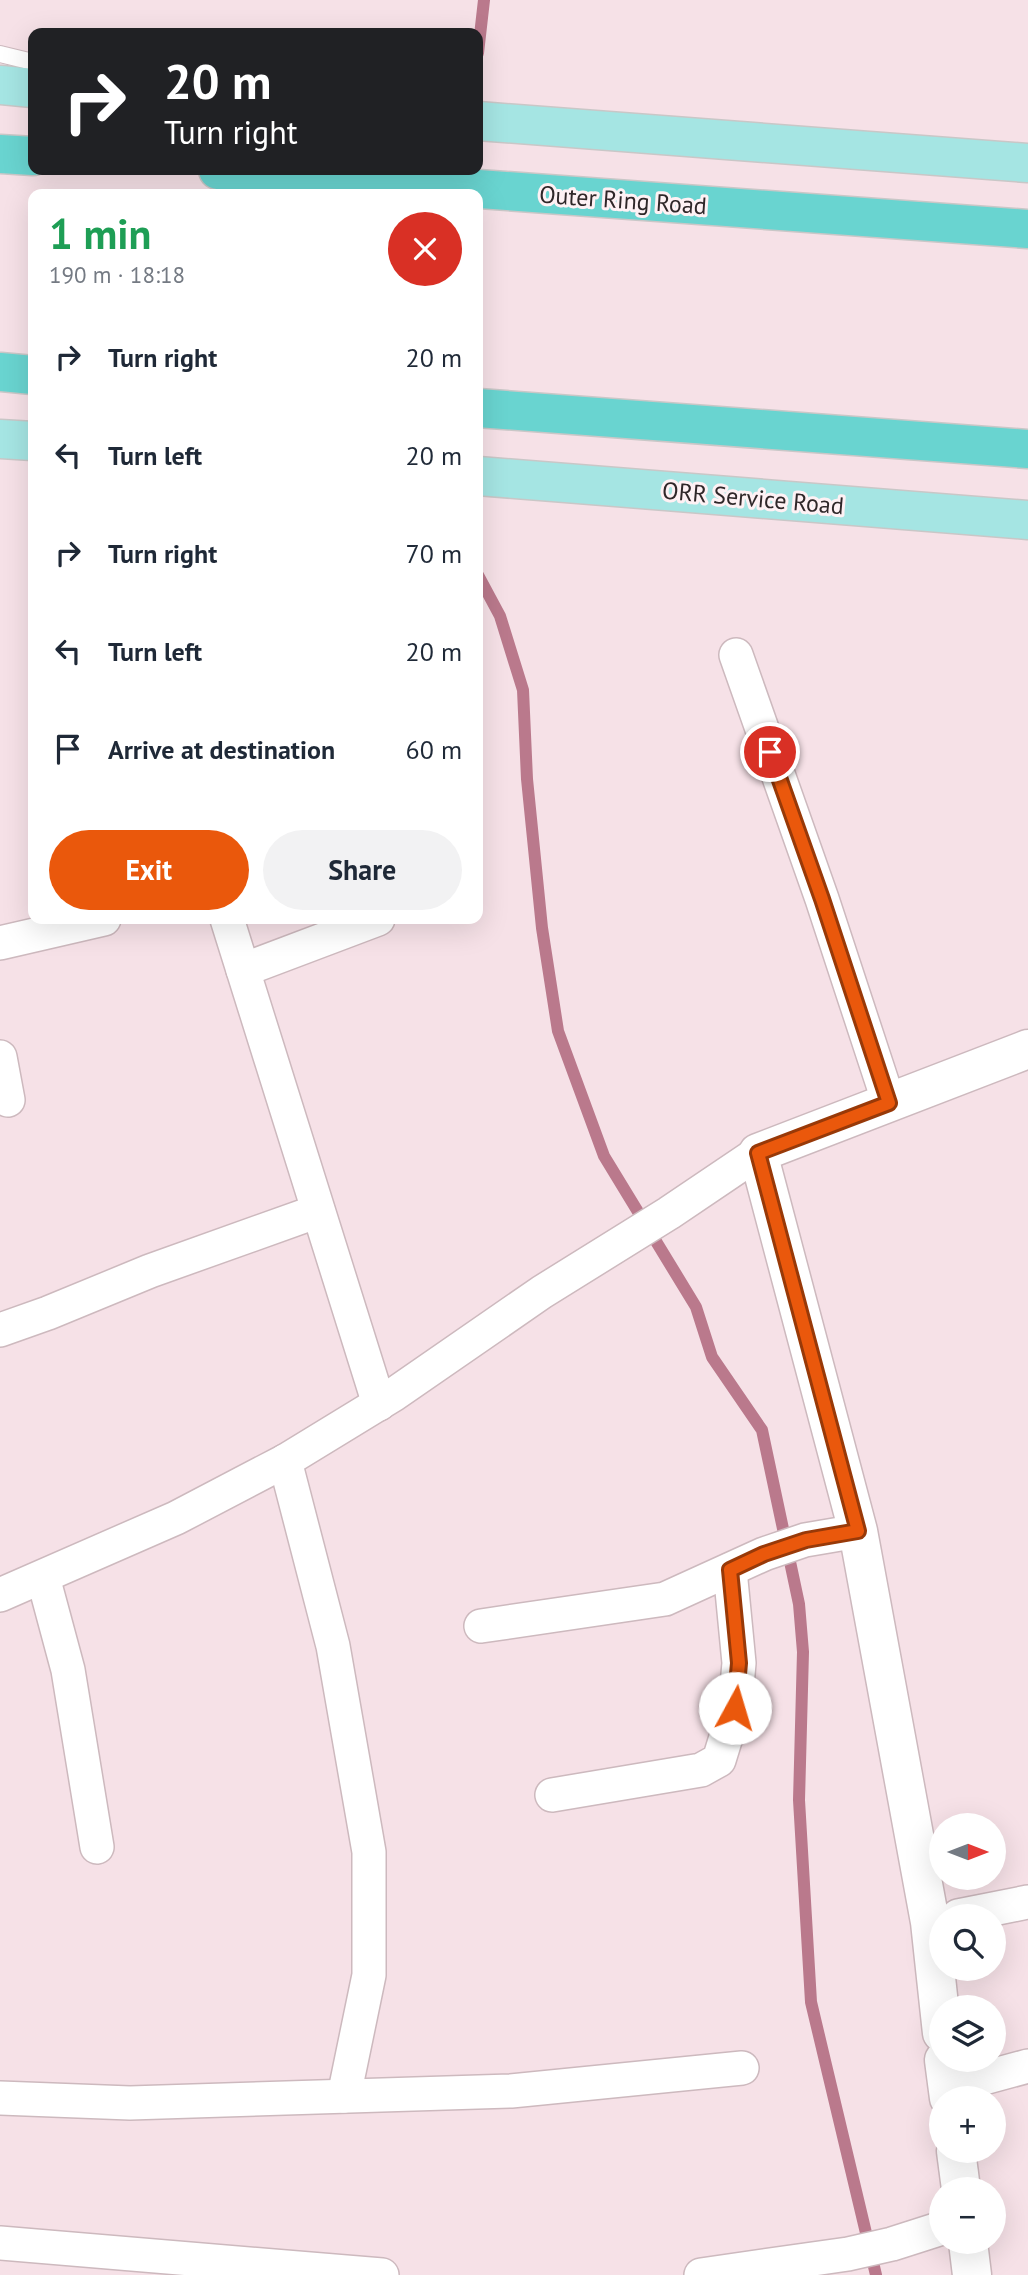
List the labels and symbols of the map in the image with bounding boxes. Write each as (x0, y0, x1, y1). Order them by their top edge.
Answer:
street label: Outer Ring Road (538, 179, 708, 221)
street label: ORR Service Road (661, 475, 845, 521)
pin (740, 722, 800, 782)
position arrow (698, 1671, 772, 1745)
north arrow (929, 1813, 1006, 1890)

